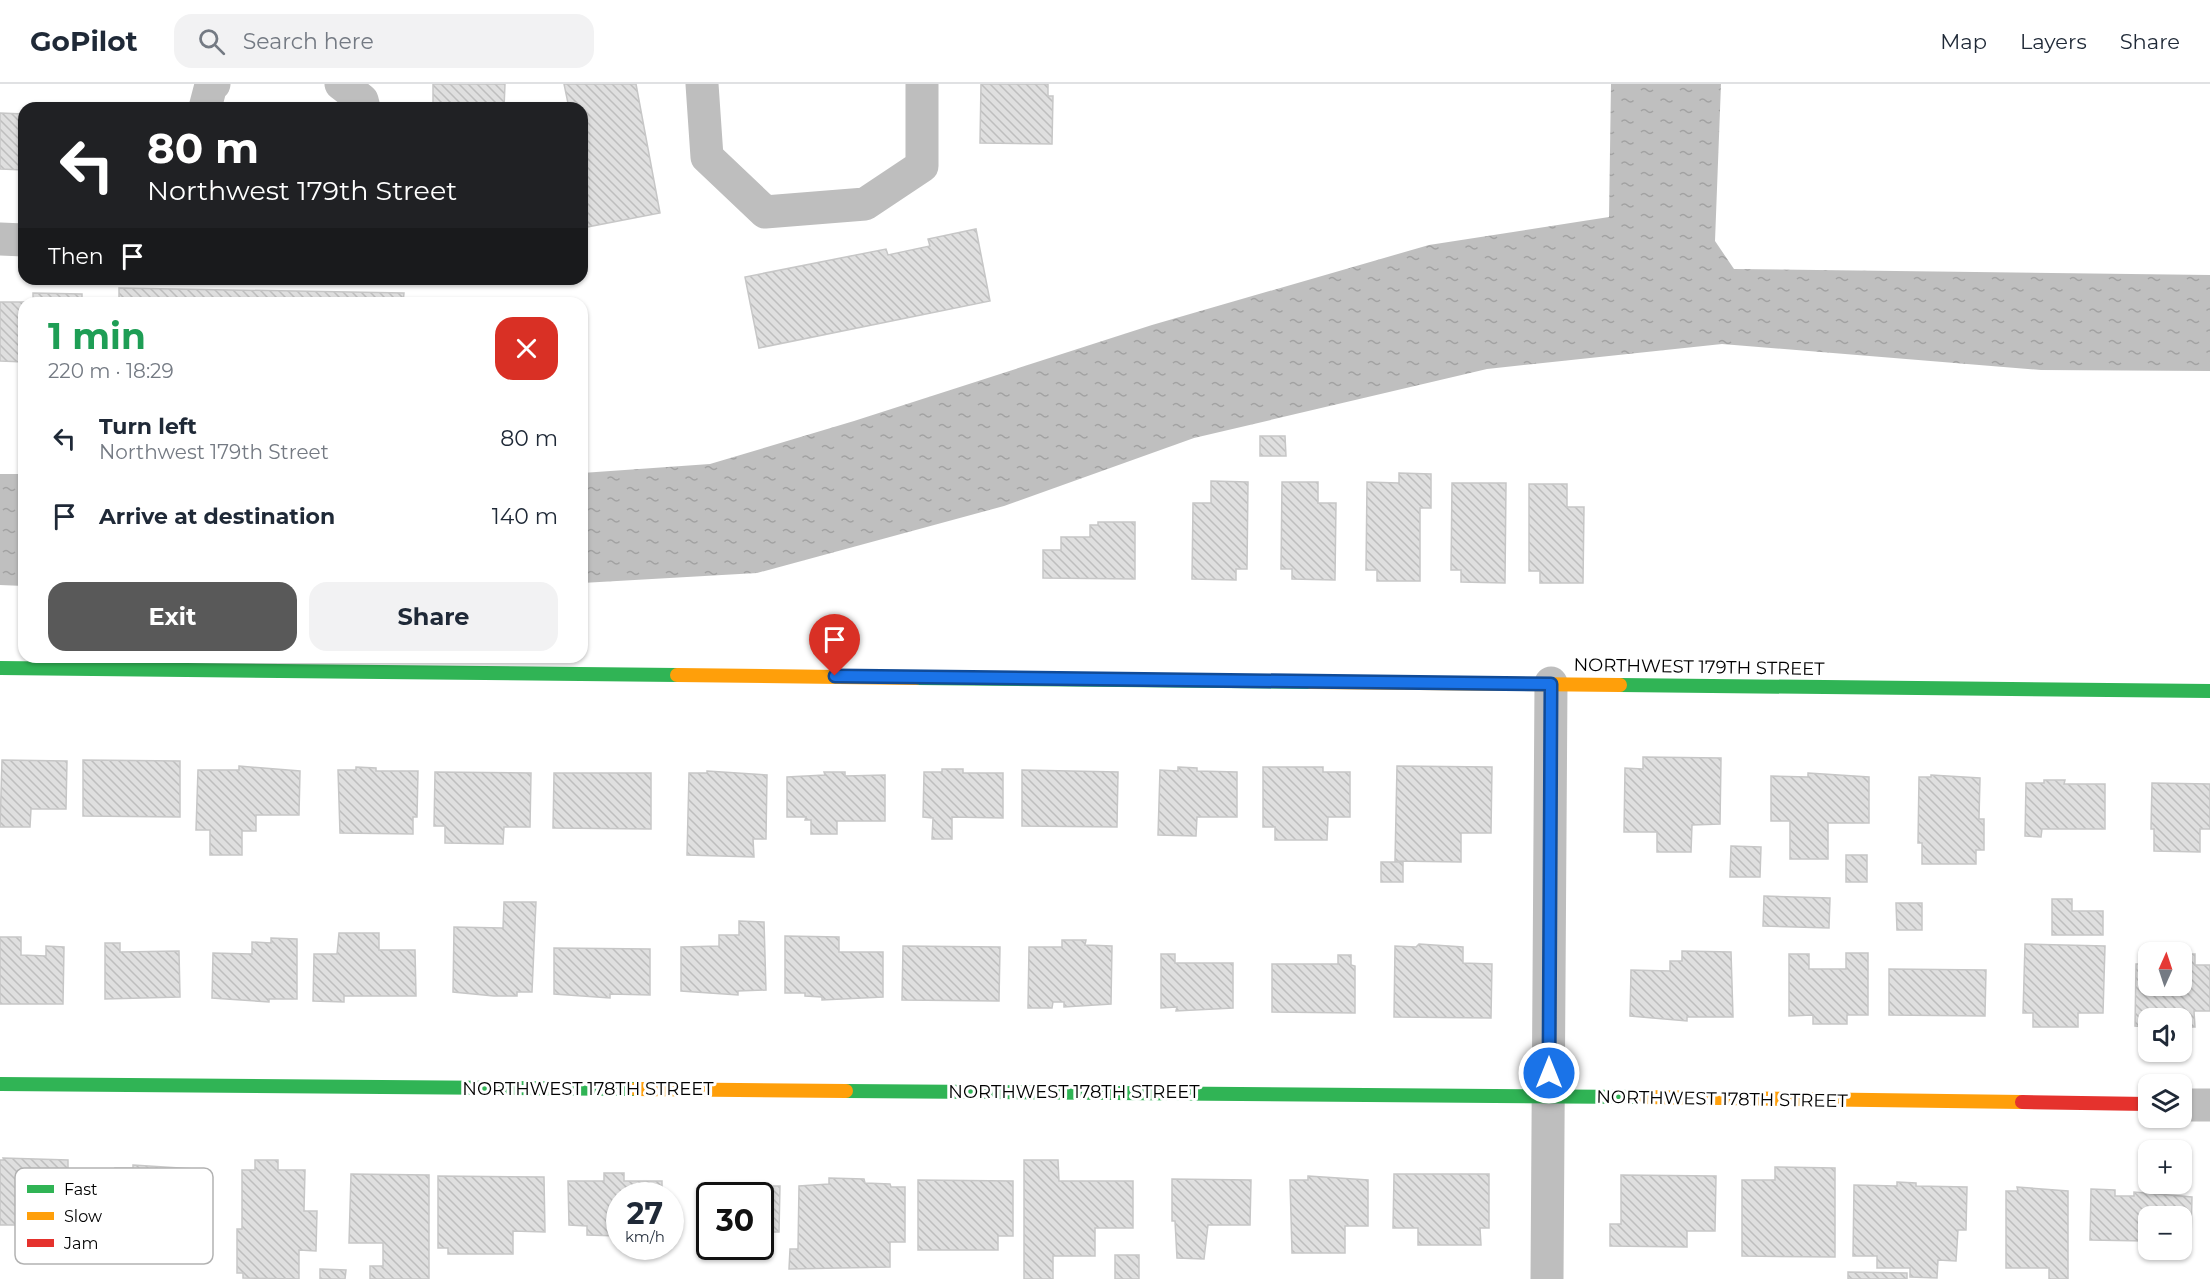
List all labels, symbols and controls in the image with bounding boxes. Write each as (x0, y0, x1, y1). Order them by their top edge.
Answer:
search box (174, 14, 594, 68)
text: GoPilot (30, 24, 138, 58)
icon: search (195, 25, 228, 58)
text: Search here (243, 28, 374, 55)
text: Map (1940, 29, 1987, 54)
text: Layers (2020, 29, 2087, 54)
text: Share (2120, 29, 2180, 54)
text: 80 m (147, 122, 259, 174)
icon: left (48, 126, 126, 204)
text: Northwest 179th Street (147, 174, 457, 207)
icon: arrive (116, 240, 149, 273)
text: Then (48, 243, 104, 270)
text: 1 min (48, 314, 146, 358)
button: close (495, 317, 558, 380)
text: 220 m · 18:29 (48, 359, 174, 383)
text: Turn left (99, 413, 197, 440)
icon: left (48, 422, 81, 455)
text: 80 m (500, 425, 558, 452)
text: Northwest 179th Street (99, 440, 329, 464)
icon: arrive (48, 500, 81, 533)
text: Arrive at destination (99, 503, 335, 530)
text: 140 m (492, 503, 558, 530)
button: Exit (48, 582, 297, 651)
button: Share (309, 582, 558, 651)
pin (809, 614, 860, 676)
icon: arrive (818, 623, 851, 656)
street label: NORTHWEST 179TH STREET (1573, 654, 1825, 680)
north arrow (2138, 942, 2192, 996)
map controls (2138, 942, 2192, 1260)
button: sound (2138, 1008, 2192, 1062)
position arrow (1517, 1041, 1581, 1105)
button: layers (2138, 1074, 2192, 1128)
street label: NORTHWEST 178TH STREET (462, 1078, 714, 1100)
street label: NORTHWEST 178TH STREET (948, 1081, 1200, 1103)
street label: NORTHWEST 178TH STREET (1596, 1086, 1849, 1112)
button: + (2138, 1140, 2192, 1194)
legend (15, 1168, 213, 1264)
text: Fast (64, 1180, 98, 1199)
speed limit sign: 30 (696, 1182, 774, 1260)
text: 27 (627, 1195, 663, 1232)
button: − (2138, 1206, 2192, 1260)
text: Slow (64, 1207, 102, 1226)
text: km/h (625, 1227, 665, 1246)
text: Jam (63, 1234, 98, 1253)

